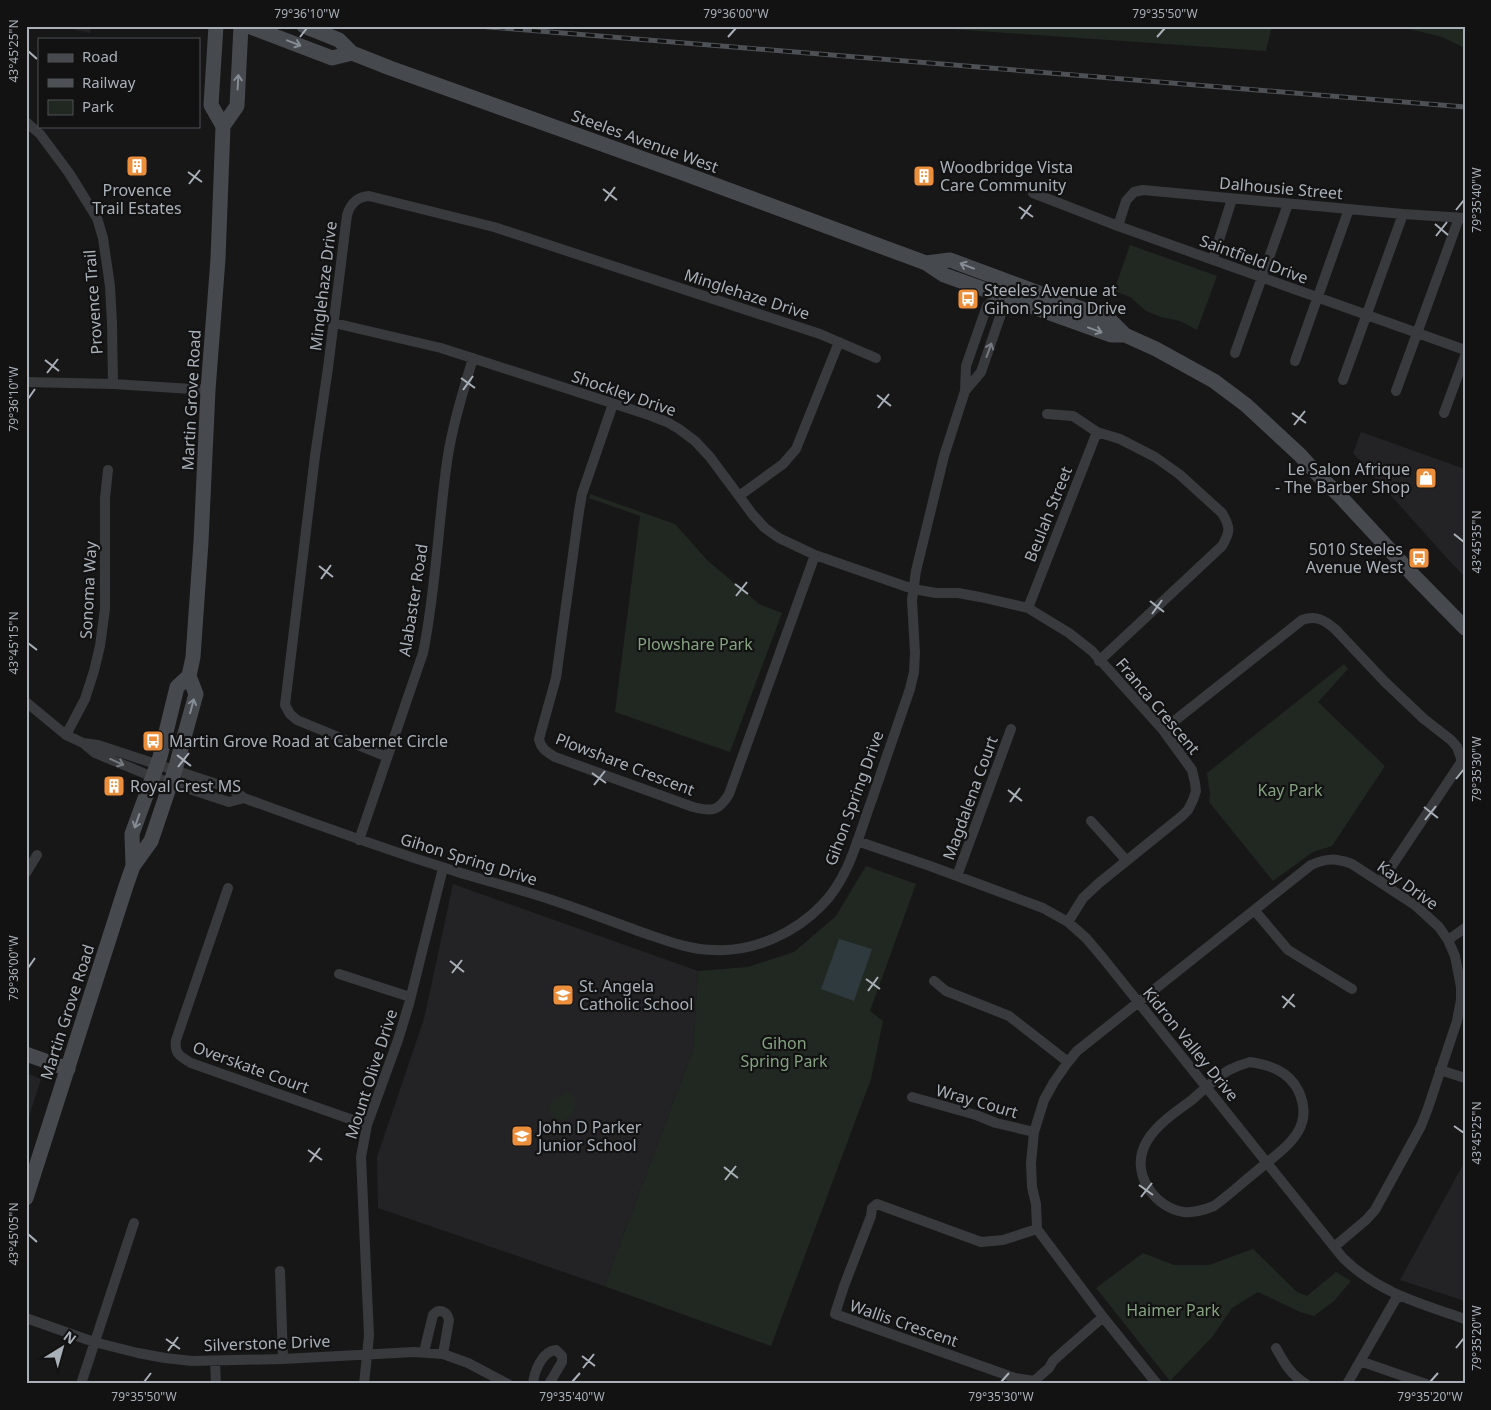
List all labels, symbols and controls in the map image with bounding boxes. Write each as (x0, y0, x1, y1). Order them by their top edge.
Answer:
text: 79°36'10"W (274, 5, 340, 22)
text: 79°36'00"W (703, 5, 769, 22)
text: 79°35'50"W (1132, 5, 1198, 22)
text: 43°45'25"N (5, 19, 22, 83)
legend (38, 38, 200, 128)
one-way arrow (286, 39, 301, 49)
text: Road (82, 46, 118, 66)
text: Railway (82, 72, 136, 92)
one-way arrow (233, 74, 243, 90)
text: Park (82, 96, 114, 116)
street label: Steeles Avenue West (568, 104, 722, 178)
building icon: Provence Trail Estates (125, 154, 149, 178)
place label: Woodbridge Vista Care Community (940, 156, 1073, 196)
building icon: Woodbridge Vista Care Community (912, 164, 936, 188)
text: 79°35'40"W (1468, 167, 1485, 233)
street label: Dalhousie Street (1218, 172, 1344, 204)
place label: Provence Trail Estates (92, 179, 182, 219)
street label: Minglehaze Drive (304, 220, 342, 352)
street label: Saintfield Drive (1197, 229, 1311, 289)
street label: Provence Trail (78, 249, 108, 355)
one-way arrow (959, 261, 975, 270)
street label: Minglehaze Drive (681, 263, 813, 325)
place label: Steeles Avenue at Gihon Spring Drive (984, 279, 1126, 319)
bus stop icon: Steeles Avenue at Gihon Spring Drive (956, 287, 980, 311)
one-way arrow (1087, 326, 1102, 335)
street label: Martin Grove Road (176, 329, 206, 471)
one-way arrow (985, 342, 994, 358)
street label: Shockley Drive (569, 365, 679, 421)
text: 79°36'10"W (5, 366, 22, 432)
place label: Le Salon Afrique - The Barber Shop (1275, 458, 1410, 498)
street label: Beulah Street (1019, 463, 1077, 565)
shop icon: Le Salon Afrique - The Barber Shop (1414, 466, 1438, 490)
text: 43°45'35"N (1468, 510, 1485, 574)
place label: 5010 Steeles Avenue West (1306, 538, 1403, 578)
street label: Sonoma Way (74, 540, 102, 639)
street label: Alabaster Road (393, 542, 433, 658)
bus stop icon: 5010 Steeles Avenue West (1407, 546, 1431, 570)
text: 43°45'15"N (5, 611, 22, 675)
park label: Plowshare Park (637, 633, 753, 655)
street label: Franca Crescent (1111, 653, 1205, 759)
one-way arrow (188, 699, 198, 715)
street label: Plowshare Crescent (552, 727, 698, 801)
street label: Gihon Spring Drive (819, 727, 889, 869)
bus stop icon: Martin Grove Road at Cabernet Circle (141, 729, 165, 753)
place label: Martin Grove Road at Cabernet Circle (169, 730, 448, 752)
street label: Magdalena Court (937, 733, 1003, 863)
text: 79°35'30"W (1468, 736, 1485, 802)
one-way arrow (109, 758, 124, 768)
building icon: Royal Crest MS (102, 774, 126, 798)
place label: Royal Crest MS (130, 775, 241, 797)
park label: Kay Park (1257, 779, 1323, 801)
one-way arrow (132, 812, 141, 828)
street label: Gihon Spring Drive (398, 828, 540, 890)
street label: Kay Drive (1373, 855, 1443, 915)
text: 79°36'00"W (5, 935, 22, 1001)
street label: Martin Grove Road (35, 941, 99, 1083)
place label: St. Angela Catholic School (579, 975, 693, 1015)
street label: Kidron Valley Drive (1138, 982, 1244, 1106)
school or university icon: St. Angela Catholic School (551, 983, 575, 1007)
street label: Mount Olive Drive (340, 1006, 402, 1142)
park label: Gihon Spring Park (740, 1032, 828, 1072)
street label: Overskate Court (190, 1036, 313, 1098)
street label: Wray Court (933, 1079, 1021, 1123)
text: 43°45'25"N (1468, 1101, 1485, 1165)
place label: John D Parker Junior School (536, 1116, 642, 1156)
school or university icon: John D Parker Junior School (510, 1124, 534, 1148)
text: 43°45'05"N (5, 1202, 22, 1266)
street label: Wallis Crescent (847, 1294, 961, 1352)
park label: Haimer Park (1126, 1299, 1220, 1321)
text: 79°35'20"W (1468, 1305, 1485, 1371)
north arrow (38, 1322, 88, 1372)
text: N (60, 1326, 80, 1348)
street label: Silverstone Drive (203, 1330, 331, 1356)
text: 79°35'50"W (111, 1388, 177, 1405)
text: 79°35'40"W (539, 1388, 605, 1405)
text: 79°35'30"W (968, 1388, 1034, 1405)
text: 79°35'20"W (1397, 1388, 1463, 1405)

